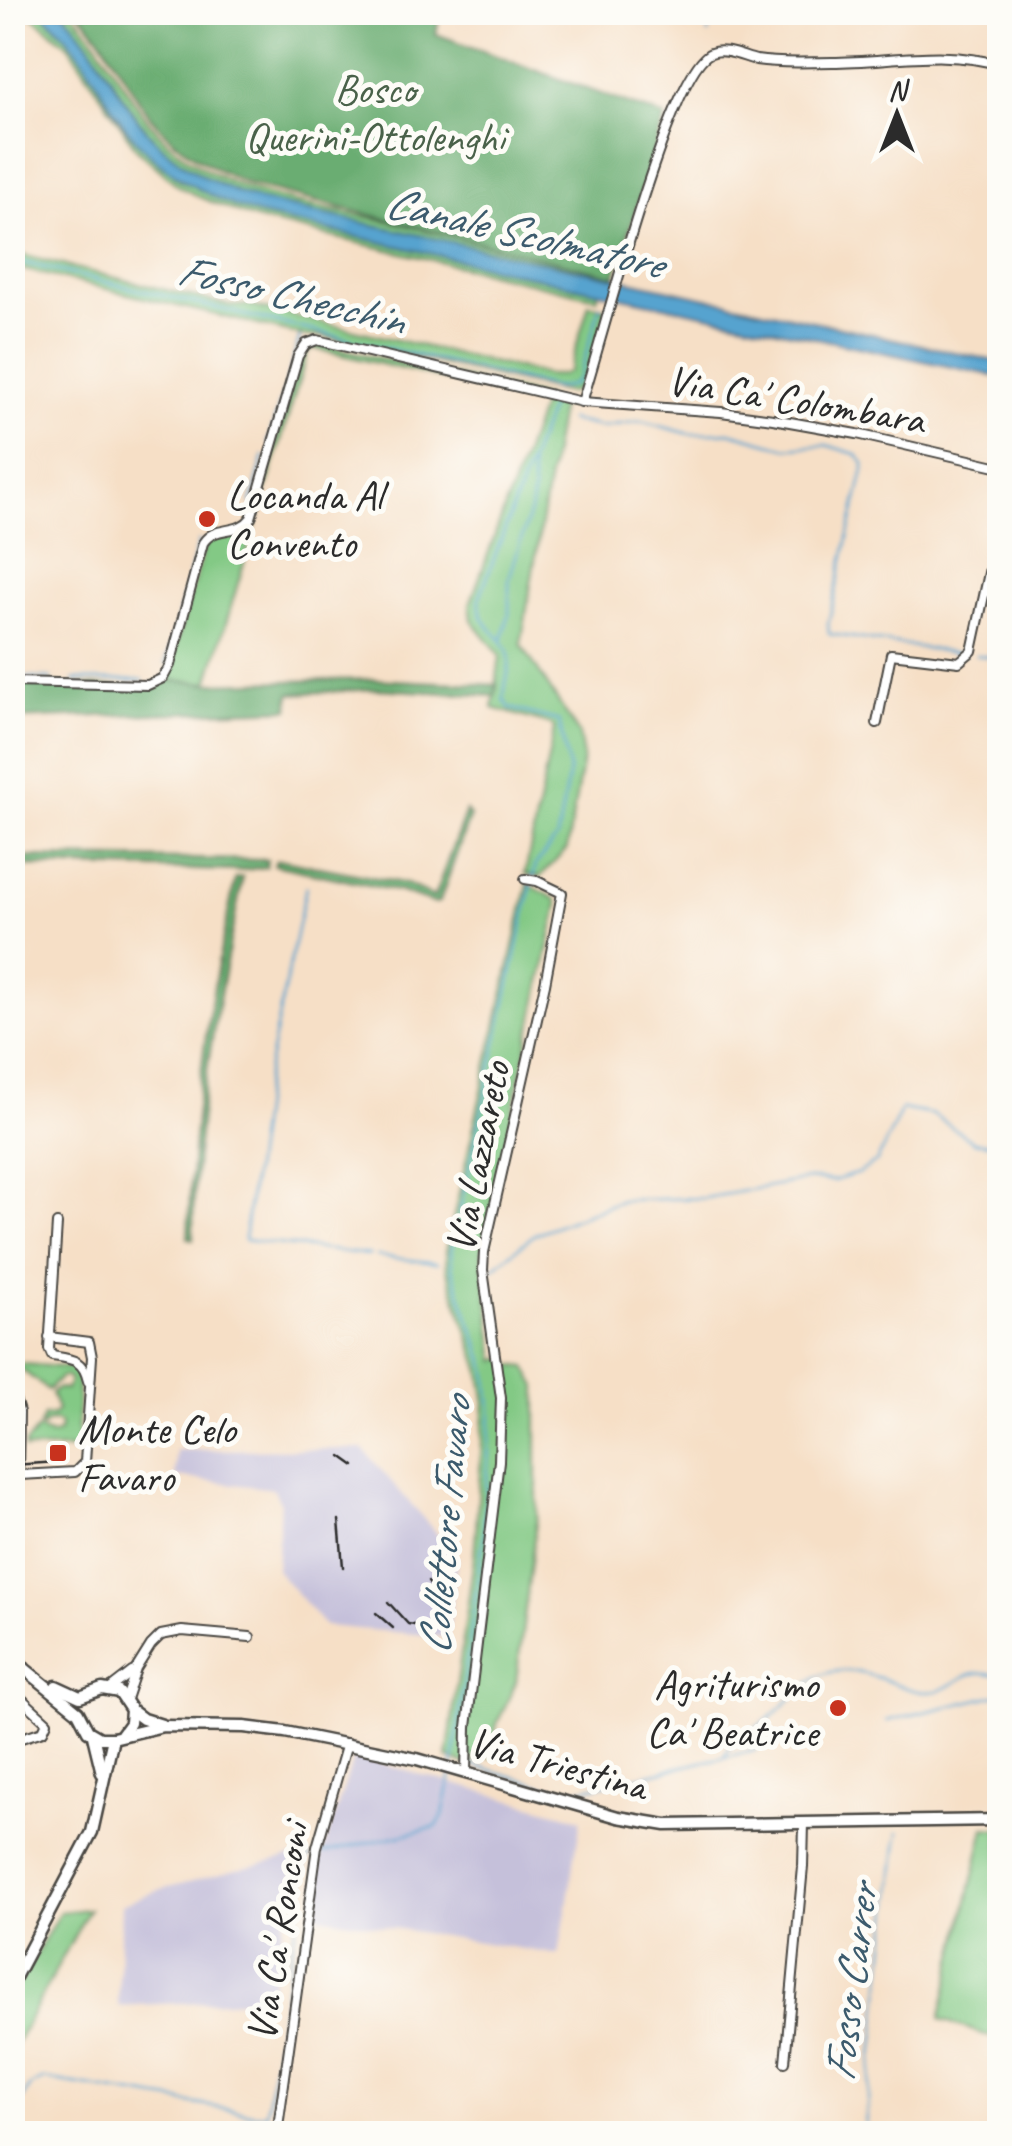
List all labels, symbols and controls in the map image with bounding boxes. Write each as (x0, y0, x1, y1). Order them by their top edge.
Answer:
park label: Bosco Querini-Ottolenghi (245, 63, 510, 164)
north arrow (847, 65, 947, 165)
text: N (888, 73, 910, 108)
water label: Canale Scolmatore (380, 174, 674, 294)
water label: Fosso Checchin (172, 241, 412, 349)
street label: Via Ca' Colombara (664, 354, 931, 447)
place label: Locanda Al Convento (227, 469, 389, 570)
marker: Locanda Al Convento (196, 508, 218, 530)
street label: Via Lazzareto (434, 1055, 523, 1257)
water label: Collettore Favaro (405, 1389, 485, 1656)
place label: Monte Celo Favaro (78, 1403, 238, 1504)
marker: Monte Celo Favaro (47, 1442, 69, 1464)
place label: Agriturismo Ca' Beatrice (646, 1658, 821, 1759)
marker: Agriturismo Ca' Beatrice (827, 1697, 849, 1719)
street label: Via Triestina (464, 1715, 656, 1814)
street label: Via Ca' Ronconi (235, 1814, 322, 2045)
water label: Fosso Carrer (811, 1875, 892, 2084)

